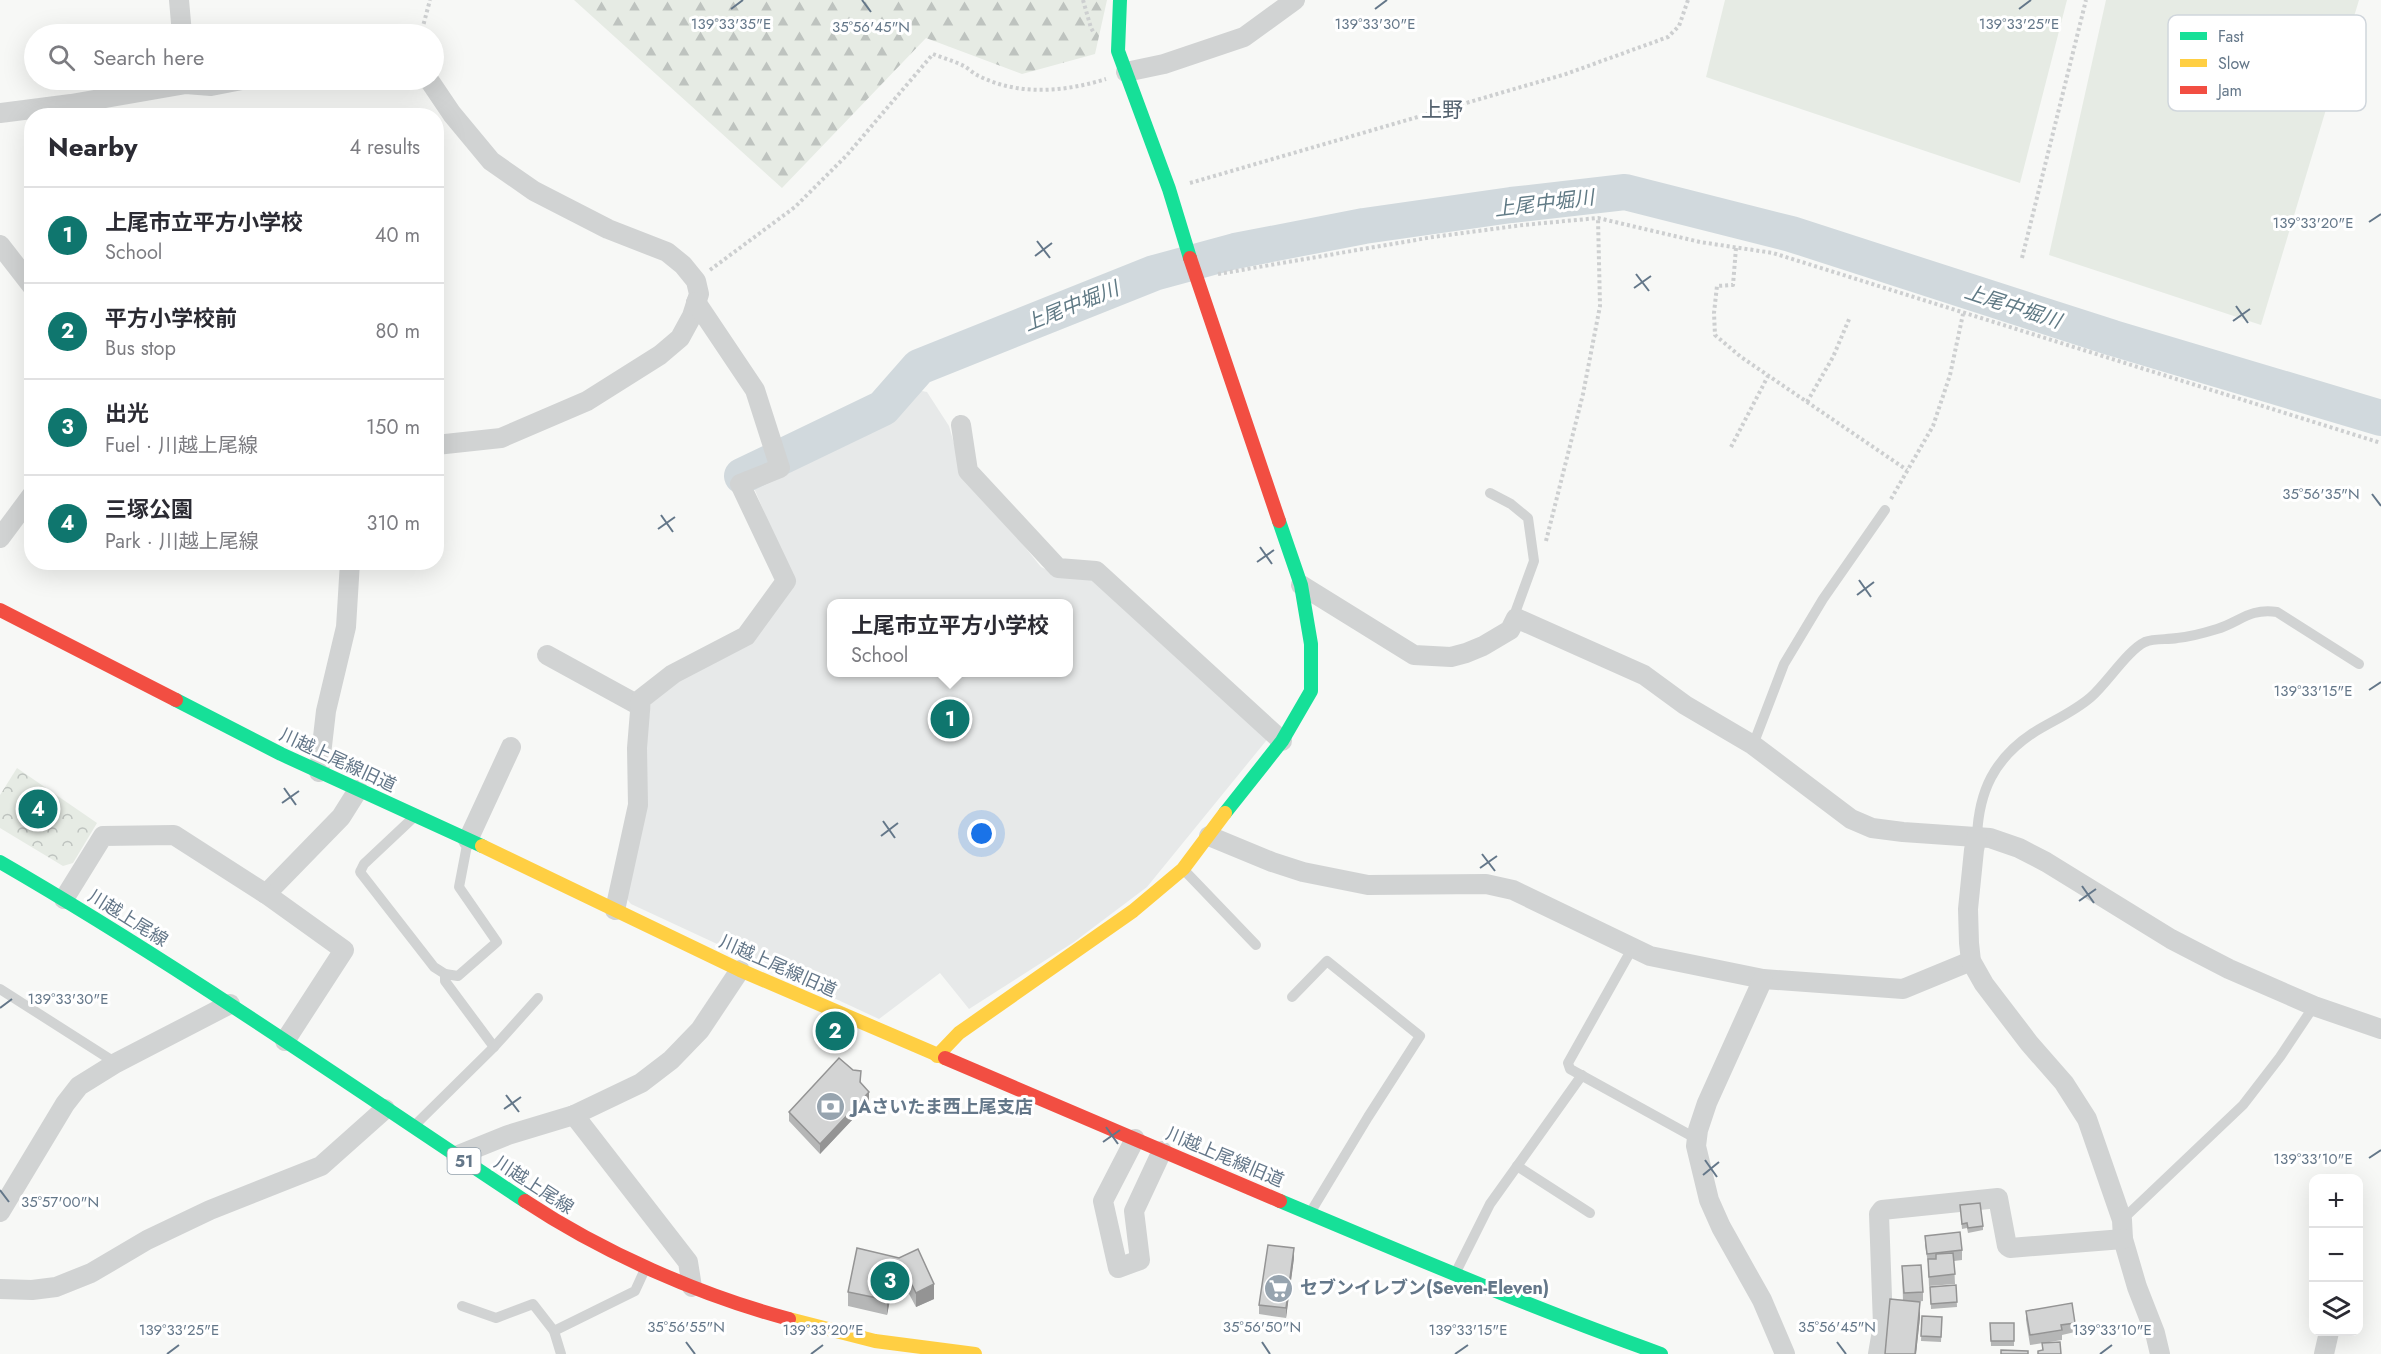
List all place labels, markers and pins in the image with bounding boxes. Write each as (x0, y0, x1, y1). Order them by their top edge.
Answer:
pin: 1 (930, 696, 970, 742)
pin: 4 (18, 786, 57, 832)
pin: 2 (816, 1008, 854, 1054)
bank icon: JAさいたま西上尾支店 (815, 1091, 847, 1123)
place label: JAさいたま西上尾支店 (849, 1094, 1033, 1120)
pin: 3 (870, 1258, 910, 1304)
supermarket icon: セブンイレブン(Seven-Eleven) (1263, 1272, 1295, 1304)
place label: セブンイレブン(Seven-Eleven) (1300, 1275, 1549, 1301)

